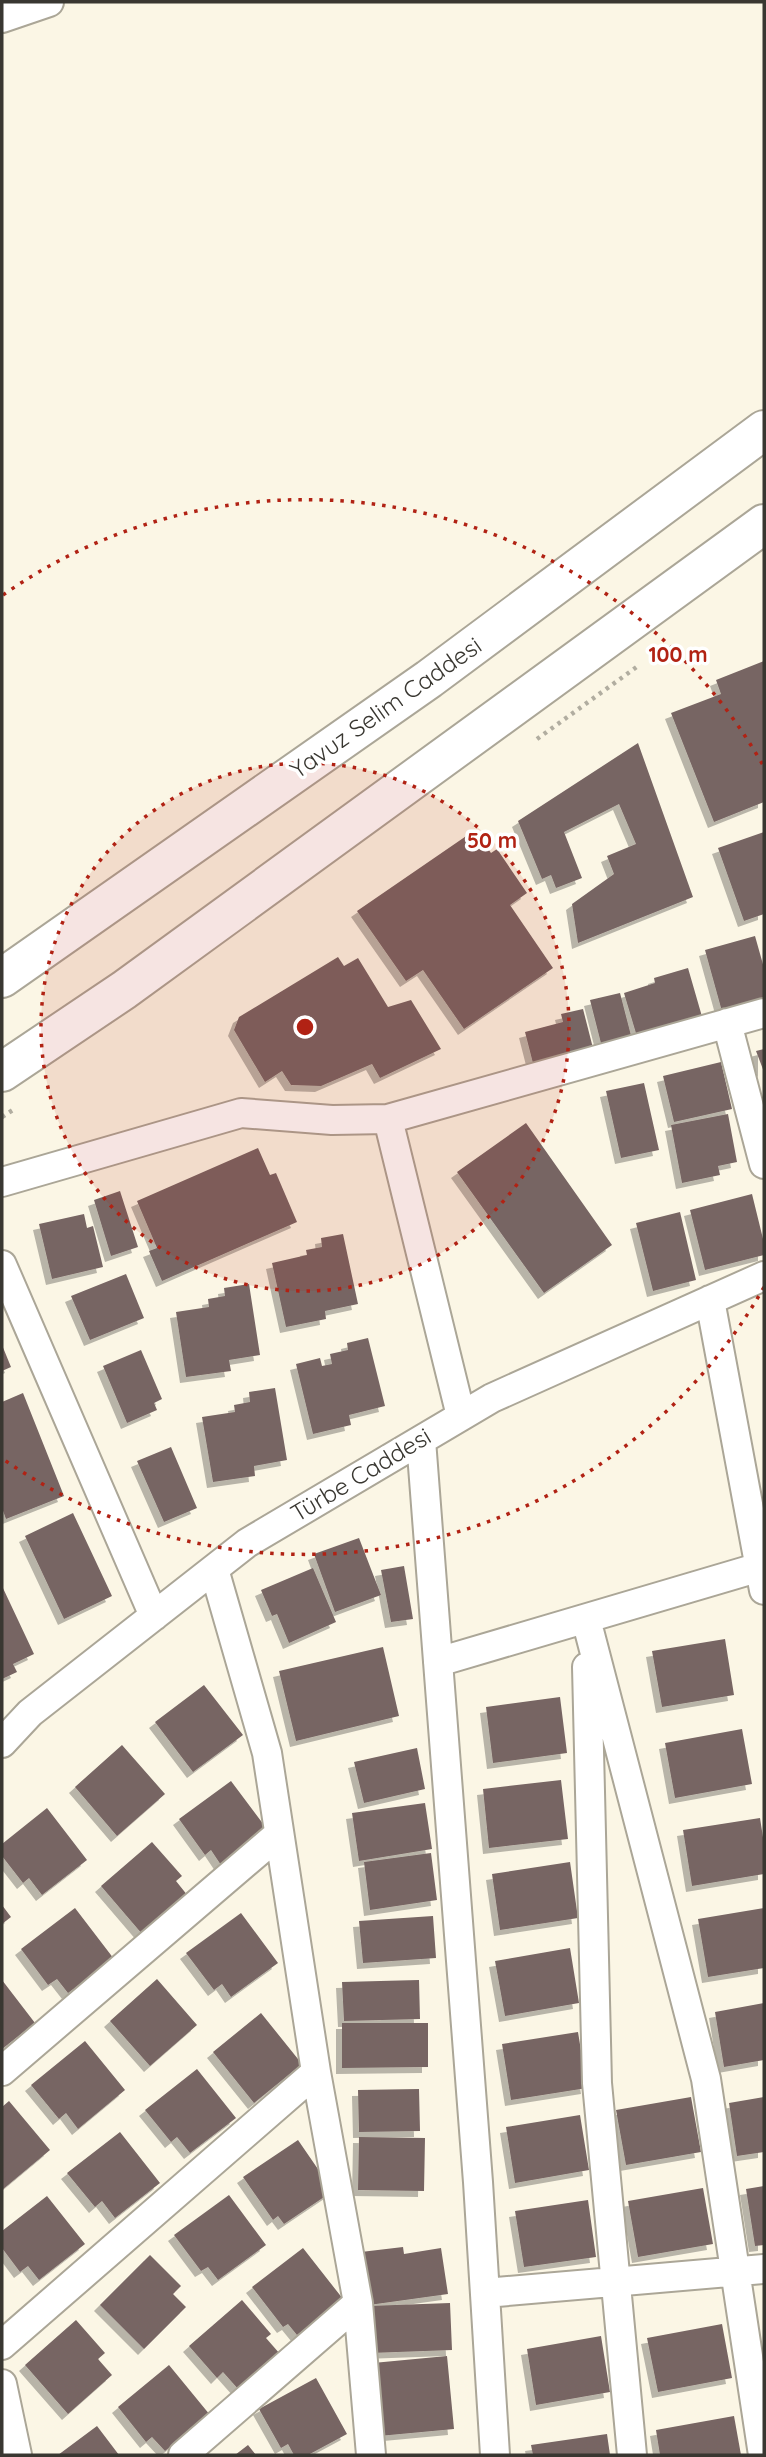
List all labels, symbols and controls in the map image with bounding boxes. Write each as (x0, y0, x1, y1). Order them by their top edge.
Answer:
street label: Yavuz Selim Caddesi (284, 630, 487, 784)
text: 100 m (648, 641, 708, 667)
text: 50 m (467, 827, 517, 853)
centre of rings (293, 1015, 317, 1039)
street label: Türbe Caddesi (285, 1420, 436, 1528)

